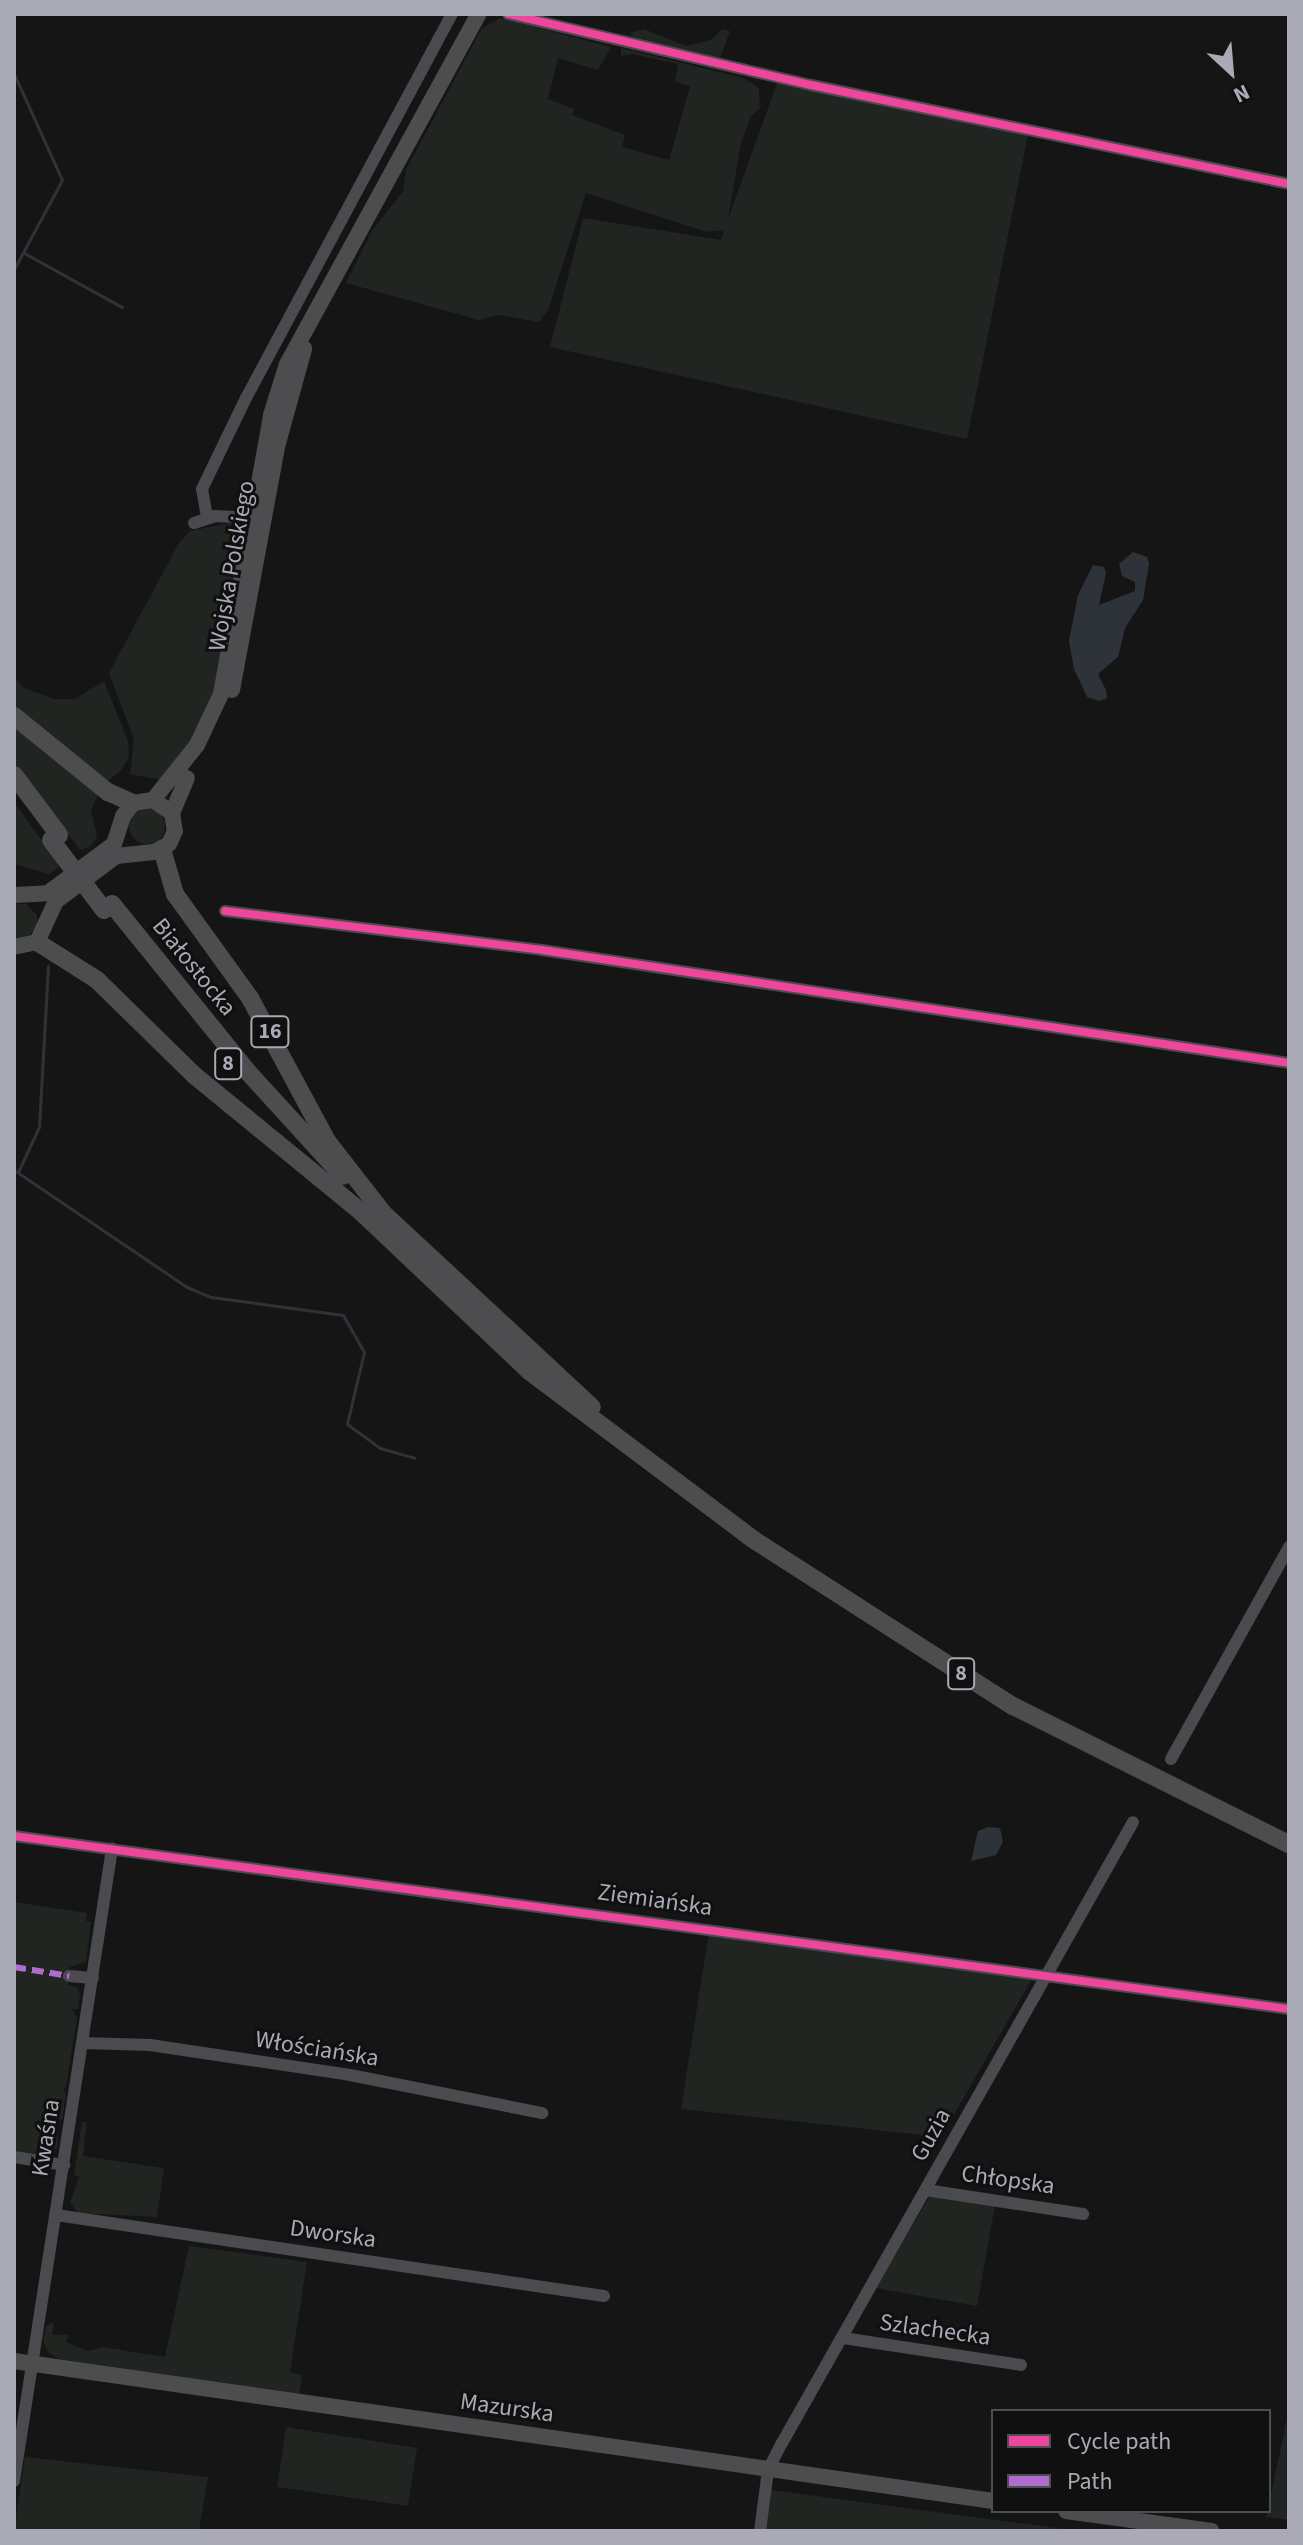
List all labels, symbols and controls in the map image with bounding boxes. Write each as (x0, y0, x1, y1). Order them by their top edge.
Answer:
north arrow (1191, 32, 1271, 112)
text: N (1228, 76, 1255, 111)
street label: Wojska Polskiego (203, 478, 261, 654)
street label: Białostocka (146, 912, 242, 1022)
road number: 16 (250, 1014, 290, 1050)
road number: 8 (214, 1046, 242, 1082)
road number: 8 (947, 1656, 975, 1692)
street label: Ziemiańska (596, 1878, 714, 1922)
street label: Włościańska (253, 2025, 381, 2073)
street label: Kwaśna (26, 2097, 66, 2179)
street label: Guzia (905, 2104, 957, 2166)
street label: Chłopska (959, 2159, 1057, 2201)
street label: Dworska (288, 2214, 378, 2254)
street label: Szlachecka (878, 2308, 992, 2352)
street label: Mazurska (458, 2387, 556, 2429)
legend (991, 2409, 1271, 2513)
text: Cycle path (1067, 2424, 1171, 2459)
text: Path (1067, 2464, 1113, 2499)

